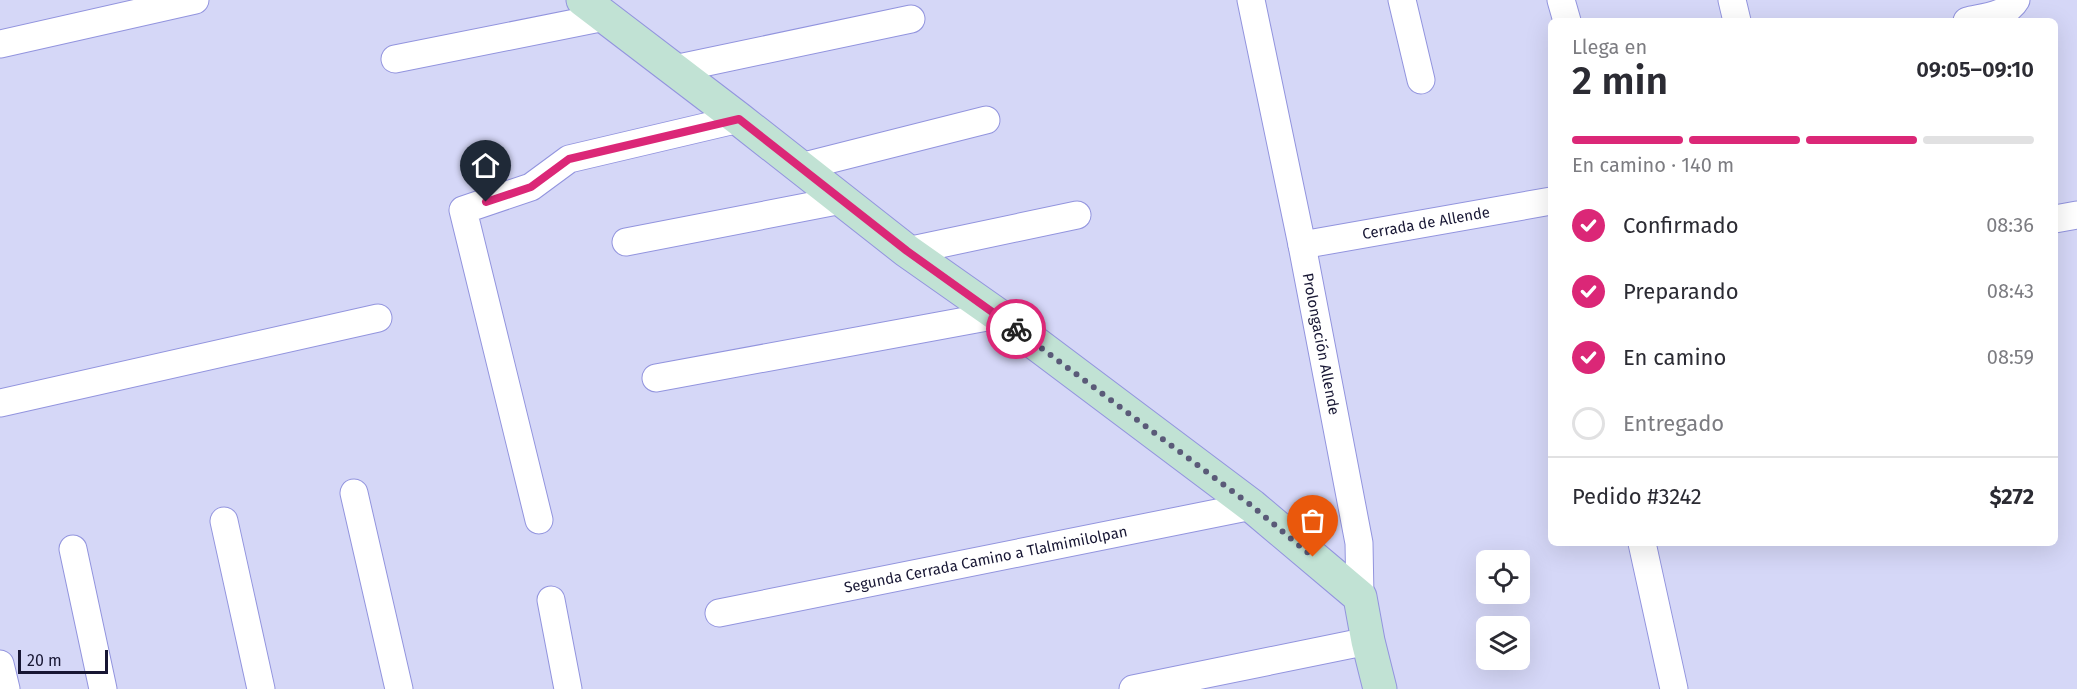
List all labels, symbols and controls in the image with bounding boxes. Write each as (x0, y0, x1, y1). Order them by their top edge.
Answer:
text: Llega en (1572, 35, 1647, 59)
text: 09:05–09:10 (1916, 56, 2034, 83)
text: 2 min (1572, 58, 1668, 104)
pin (460, 140, 511, 202)
icon: home (469, 149, 502, 182)
text: En camino · 140 m (1572, 153, 1734, 177)
street label: Cerrada de Allende (1361, 203, 1491, 243)
icon: check (1572, 209, 1605, 242)
text: Confirmado (1623, 212, 1739, 239)
text: 08:36 (1986, 213, 2034, 237)
street label: Prolongación Allende (1299, 271, 1343, 417)
icon: check (1572, 275, 1605, 308)
text: Preparando (1623, 278, 1739, 305)
text: 08:43 (1987, 279, 2034, 303)
courier (986, 299, 1046, 359)
icon: bike (1000, 313, 1033, 346)
icon: check (1572, 341, 1605, 374)
text: En camino (1623, 344, 1726, 371)
text: 08:59 (1987, 345, 2034, 369)
text: Entregado (1623, 410, 1724, 437)
text: Pedido #3242 (1572, 483, 1702, 510)
text: $272 (1990, 483, 2034, 510)
pin (1287, 495, 1338, 557)
icon: bag (1296, 504, 1329, 537)
street label: Segunda Cerrada Camino a Tlalmimilolpan (843, 522, 1129, 597)
map controls (1476, 550, 1530, 670)
button: locate (1476, 550, 1530, 604)
button: layers (1476, 616, 1530, 670)
scale bar (18, 647, 108, 674)
text: 20 m (27, 651, 62, 670)

